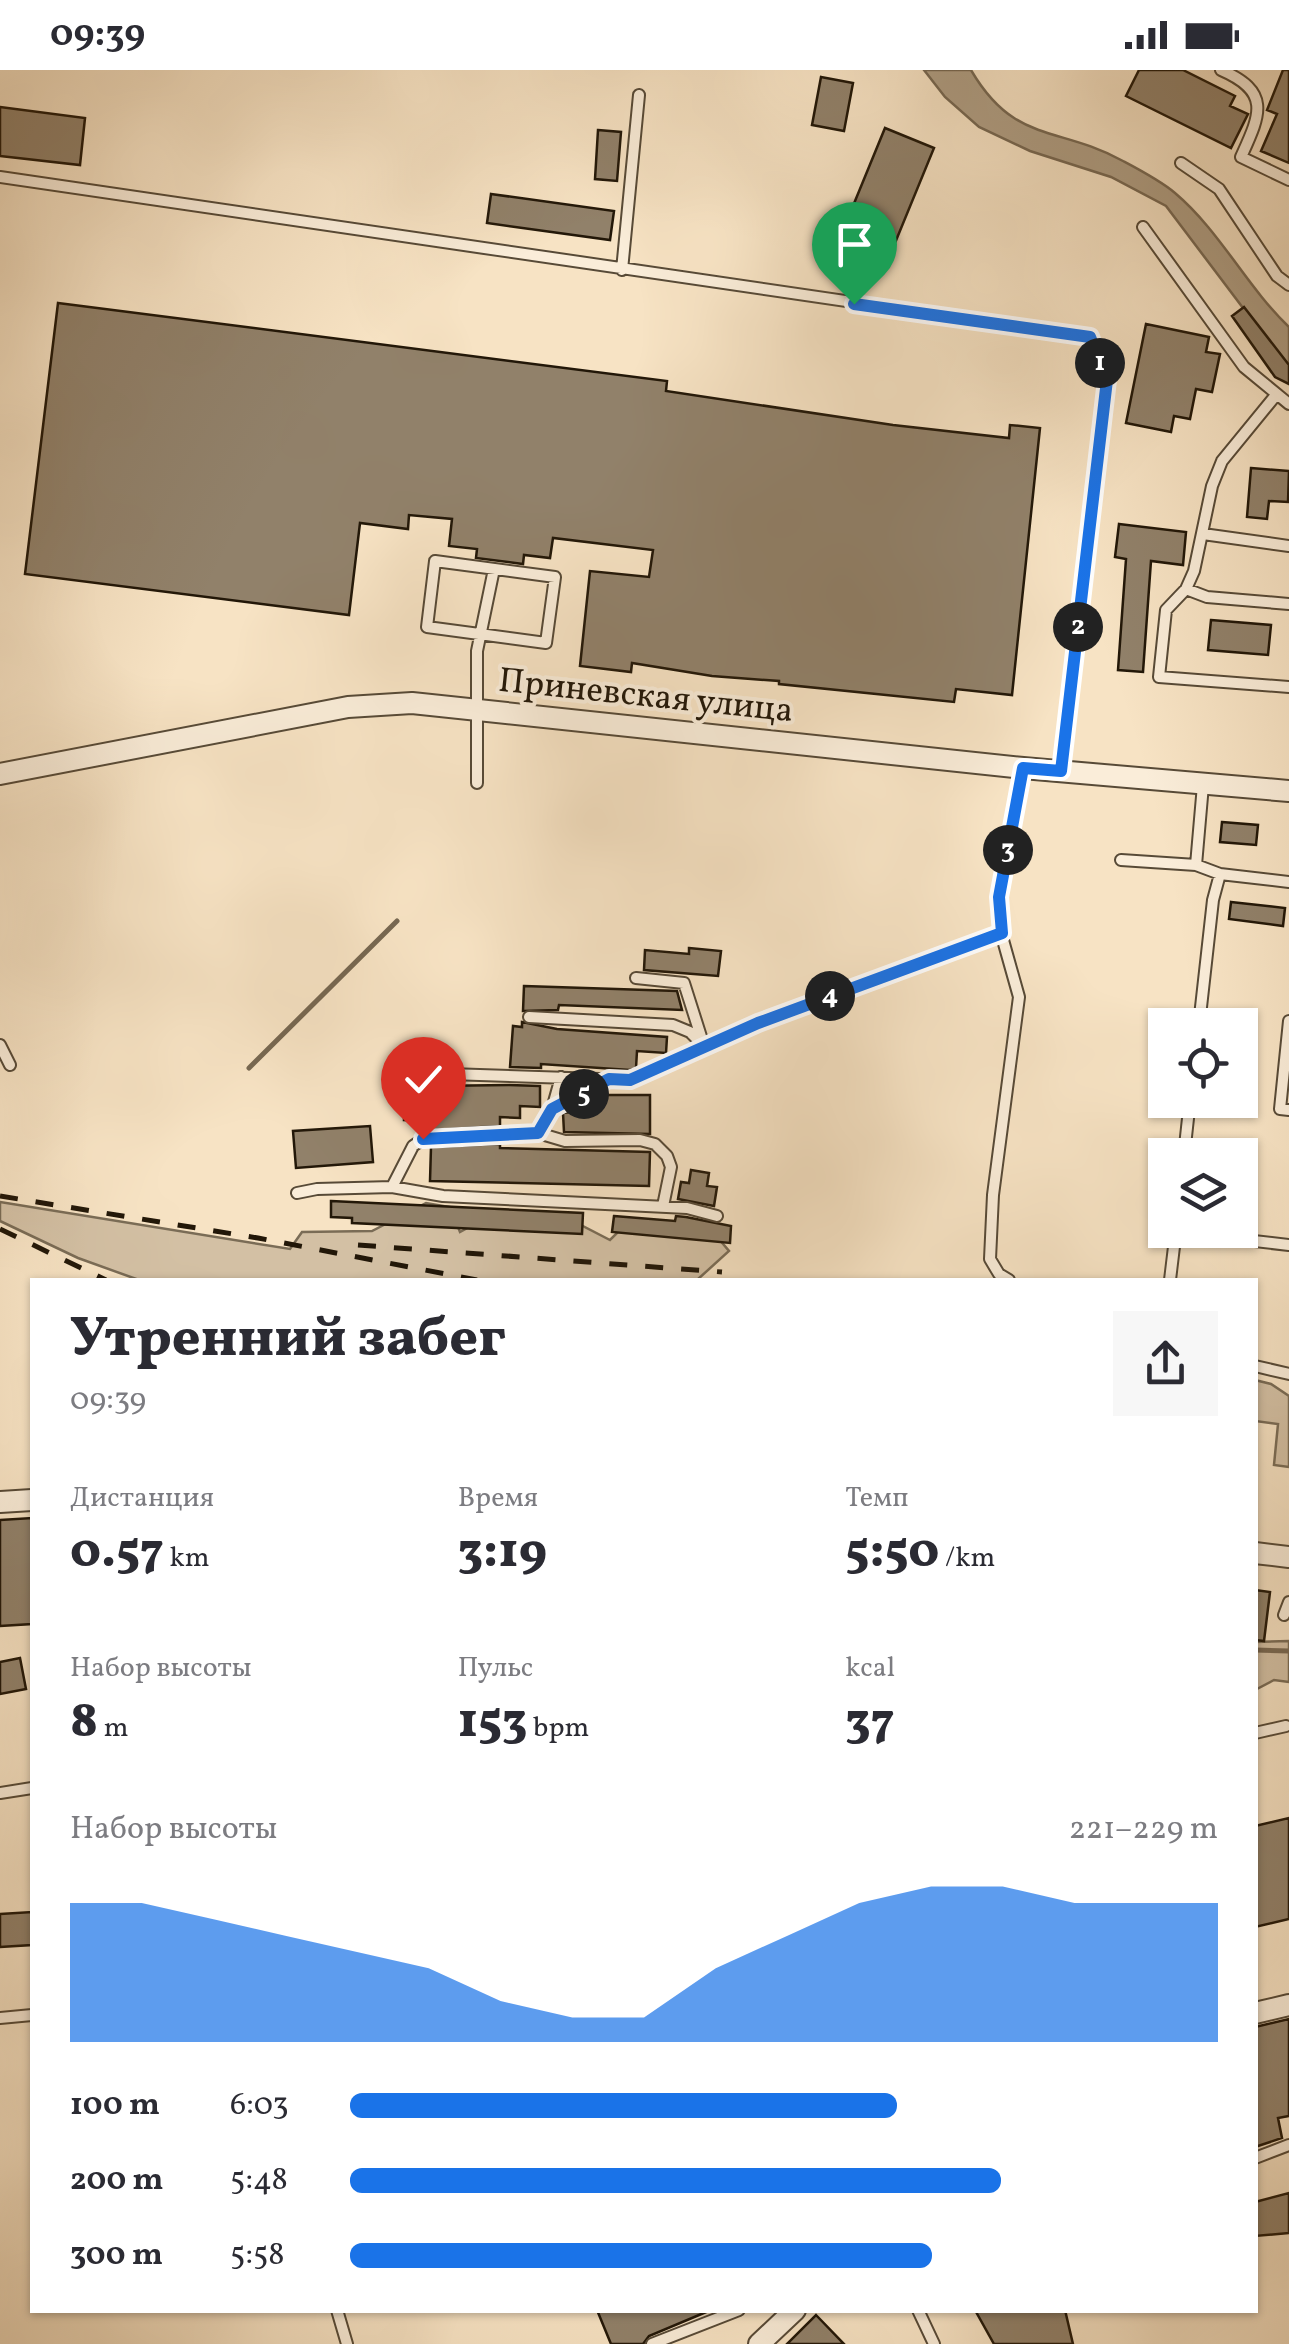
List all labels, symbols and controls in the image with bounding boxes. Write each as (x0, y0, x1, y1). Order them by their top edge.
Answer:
text: 09:39 (50, 9, 145, 62)
pin (812, 202, 897, 305)
icon: arrive (827, 217, 882, 272)
pin: 1 (1075, 338, 1125, 388)
text: 1 (1094, 343, 1106, 382)
pin: 2 (1053, 602, 1103, 652)
text: 2 (1071, 607, 1085, 646)
street label: Приневская улица (496, 658, 796, 736)
pin: 3 (983, 825, 1033, 875)
text: 3 (1001, 830, 1015, 869)
pin: 4 (805, 971, 855, 1021)
text: 4 (822, 976, 838, 1015)
map controls (1148, 1008, 1258, 1248)
button: locate (1148, 1008, 1258, 1118)
pin (381, 1037, 466, 1140)
icon: check (396, 1052, 451, 1107)
pin: 5 (559, 1069, 609, 1119)
text: 5 (577, 1074, 591, 1113)
button: layers (1148, 1138, 1258, 1248)
text: Утренний забег (70, 1303, 506, 1379)
button: share (1113, 1311, 1218, 1416)
text: 09:39 (70, 1379, 146, 1423)
text: Дистанция (70, 1479, 214, 1518)
text: Время (458, 1479, 538, 1518)
text: Темп (845, 1479, 909, 1518)
text: 0.57 (70, 1518, 164, 1588)
text: 3:19 (458, 1518, 547, 1588)
text: 5:50 (845, 1518, 939, 1588)
text: km (164, 1539, 210, 1578)
text: /km (939, 1539, 995, 1578)
text: Набор высоты (70, 1649, 251, 1688)
text: Пульс (458, 1649, 533, 1688)
text: kcal (845, 1649, 895, 1688)
text: 8 (70, 1688, 98, 1758)
text: 153 (458, 1688, 528, 1758)
text: 37 (845, 1688, 895, 1758)
text: m (98, 1709, 128, 1748)
text: bpm (528, 1709, 589, 1748)
text: Набор высоты (70, 1808, 277, 1852)
text: 221–229 m (1069, 1808, 1218, 1852)
text: 100 m (70, 2084, 160, 2128)
text: 6:03 (230, 2084, 289, 2128)
text: 200 m (70, 2159, 164, 2203)
text: 5:48 (230, 2159, 288, 2203)
text: 300 m (70, 2234, 163, 2278)
text: 5:58 (230, 2234, 285, 2278)

